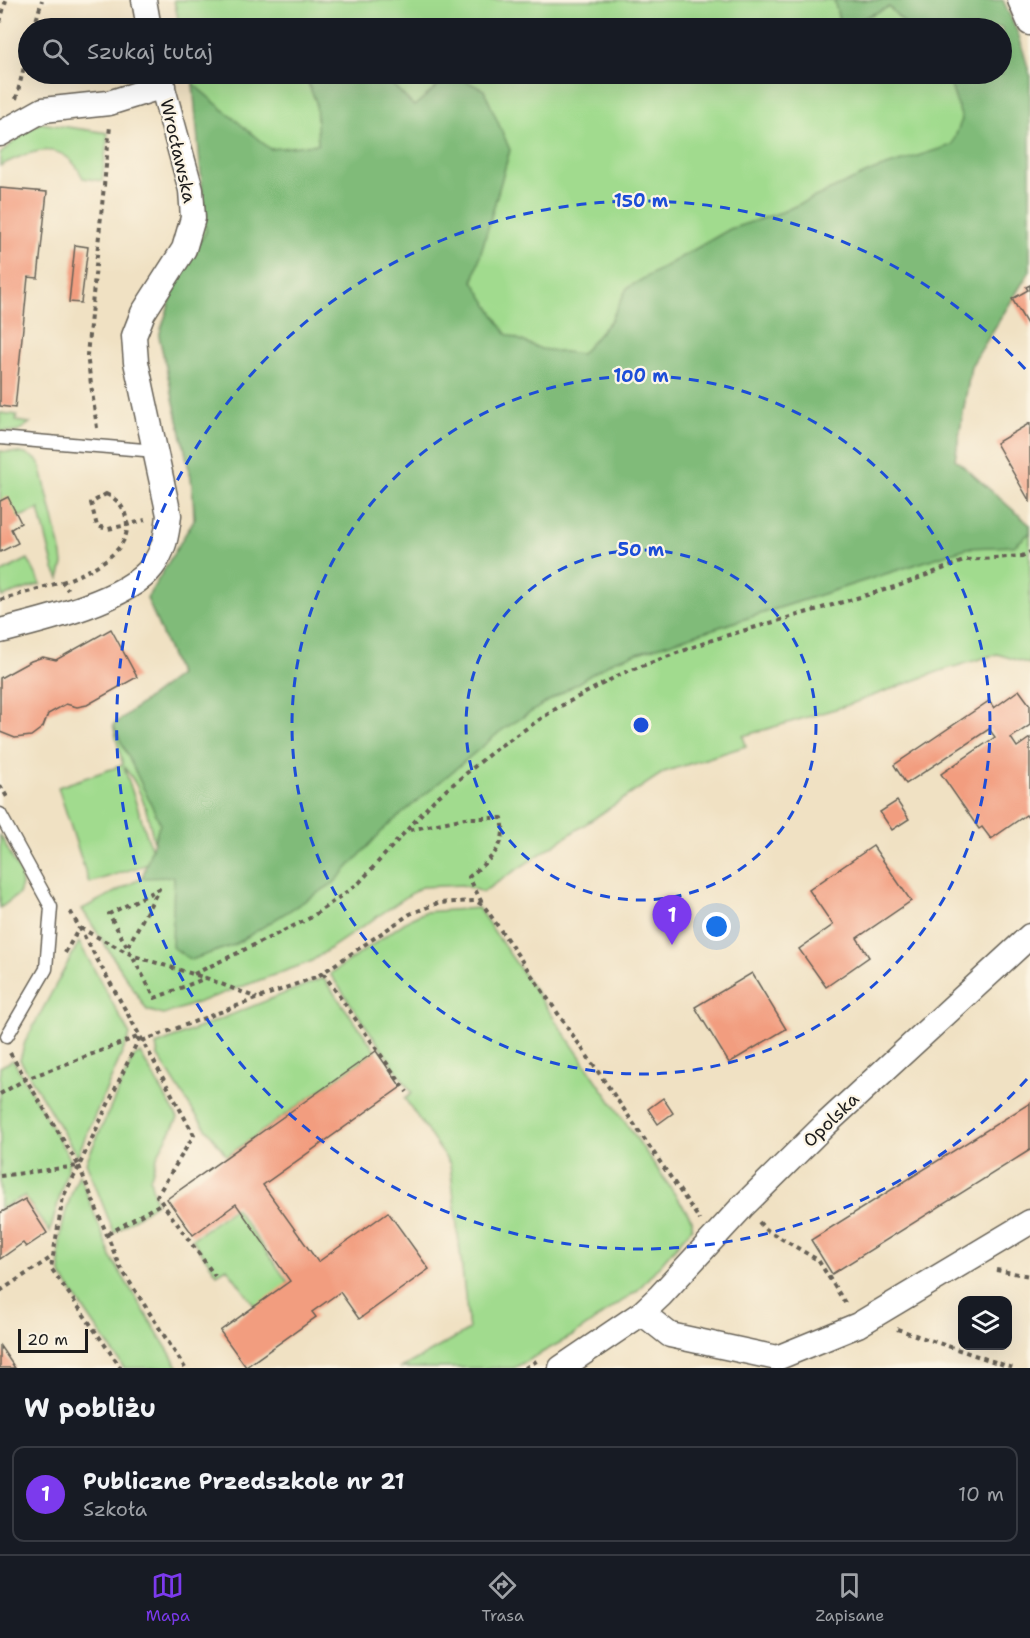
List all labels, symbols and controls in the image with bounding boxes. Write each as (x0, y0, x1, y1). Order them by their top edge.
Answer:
search box (18, 18, 1012, 84)
icon: search (39, 35, 72, 68)
text: Szukaj tutaj (87, 37, 213, 66)
street label: Wrocławska (154, 97, 202, 205)
text: 150 m (614, 189, 669, 213)
text: 100 m (613, 364, 669, 388)
text: 50 m (618, 538, 665, 562)
centre of rings (631, 715, 651, 735)
pin: 1 (652, 896, 692, 945)
your location (702, 912, 731, 941)
street label: Opolska (798, 1087, 864, 1153)
map controls (958, 1296, 1012, 1350)
button: layers (958, 1296, 1012, 1350)
scale bar (18, 1326, 88, 1354)
text: 20 m (27, 1329, 68, 1350)
text: W pobliżu (24, 1390, 156, 1425)
text: Publiczne Przedszkole nr 21 (83, 1467, 405, 1496)
text: 1 (41, 1481, 50, 1507)
text: 10 m (958, 1481, 1004, 1507)
text: Szkoła (83, 1496, 147, 1522)
tab: Mapa (146, 1569, 190, 1626)
tab: Trasa (481, 1569, 524, 1626)
tab: Zapisane (815, 1569, 884, 1626)

